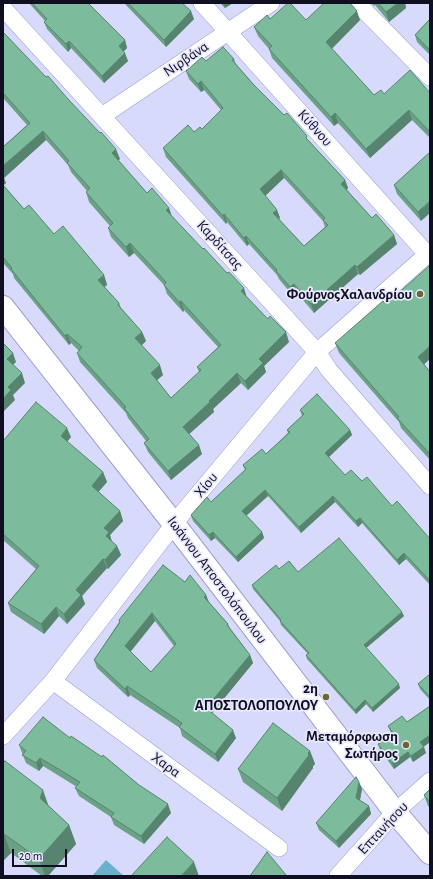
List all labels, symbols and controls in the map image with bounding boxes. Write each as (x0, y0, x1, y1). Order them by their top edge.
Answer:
street label: Νιρβάνα (160, 37, 212, 81)
street label: Κύθνου (294, 106, 336, 150)
street label: Καρδίτσας (193, 216, 247, 274)
place label: ΦούρνοςΧαλανδρίου (286, 285, 412, 303)
marker: ΦούρνοςΧαλανδρίου (415, 289, 425, 299)
street label: Χίου (190, 469, 222, 501)
street label: Ιωάννου Αποστολόπουλου (163, 513, 271, 647)
place label: 2η ΑΠΟΣΤΟΛΟΠΟΥΛΟΥ (195, 679, 318, 714)
marker: 2η ΑΠΟΣΤΟΛΟΠΟΥΛΟΥ (321, 692, 331, 702)
place label: Μεταμόρφωση Σωτήρος (306, 727, 398, 762)
marker: Μεταμόρφωση Σωτήρος (401, 740, 411, 750)
street label: Χαρα (148, 748, 184, 782)
street label: Επτανήσου (354, 798, 412, 858)
scale bar (14, 841, 69, 867)
text: 20 m (19, 850, 42, 862)

